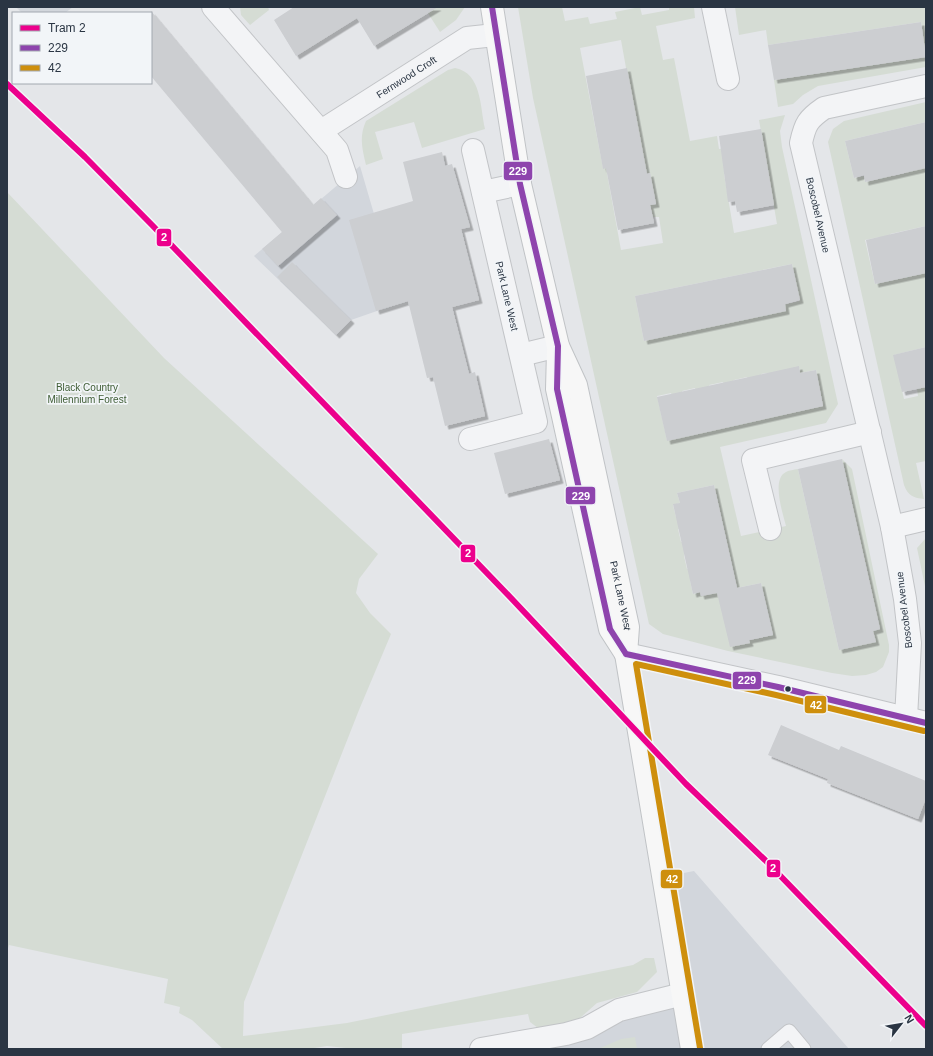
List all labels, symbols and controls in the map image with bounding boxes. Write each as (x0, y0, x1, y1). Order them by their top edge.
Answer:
legend (12, 12, 152, 84)
text: Tram 2 (48, 21, 86, 35)
text: 229 (48, 41, 68, 55)
street label: Fernwood Croft (374, 53, 438, 100)
text: 42 (48, 61, 62, 75)
line badge: 229 (503, 161, 533, 181)
text: 229 (509, 165, 527, 177)
street label: Boscobel Avenue (804, 176, 832, 254)
line badge: 2 (156, 228, 172, 247)
text: 2 (161, 231, 167, 243)
street label: Park Lane West (494, 260, 520, 332)
park label: Black Country Millennium Forest (48, 382, 127, 405)
line badge: 229 (565, 486, 596, 505)
text: 229 (572, 490, 590, 502)
line badge: 2 (460, 544, 476, 563)
text: 2 (465, 547, 471, 559)
street label: Park Lane West (608, 560, 634, 631)
street label: Boscobel Avenue (894, 571, 914, 649)
line badge: 229 (732, 671, 762, 690)
text: 229 (738, 674, 756, 686)
unlabelled marker (783, 684, 793, 694)
line badge: 42 (804, 695, 827, 714)
text: 42 (810, 699, 822, 711)
line badge: 2 (766, 859, 781, 878)
text: 2 (770, 862, 776, 874)
line badge: 42 (660, 869, 683, 889)
text: 42 (666, 873, 678, 885)
north arrow (881, 1004, 921, 1044)
text: N (902, 1012, 917, 1025)

